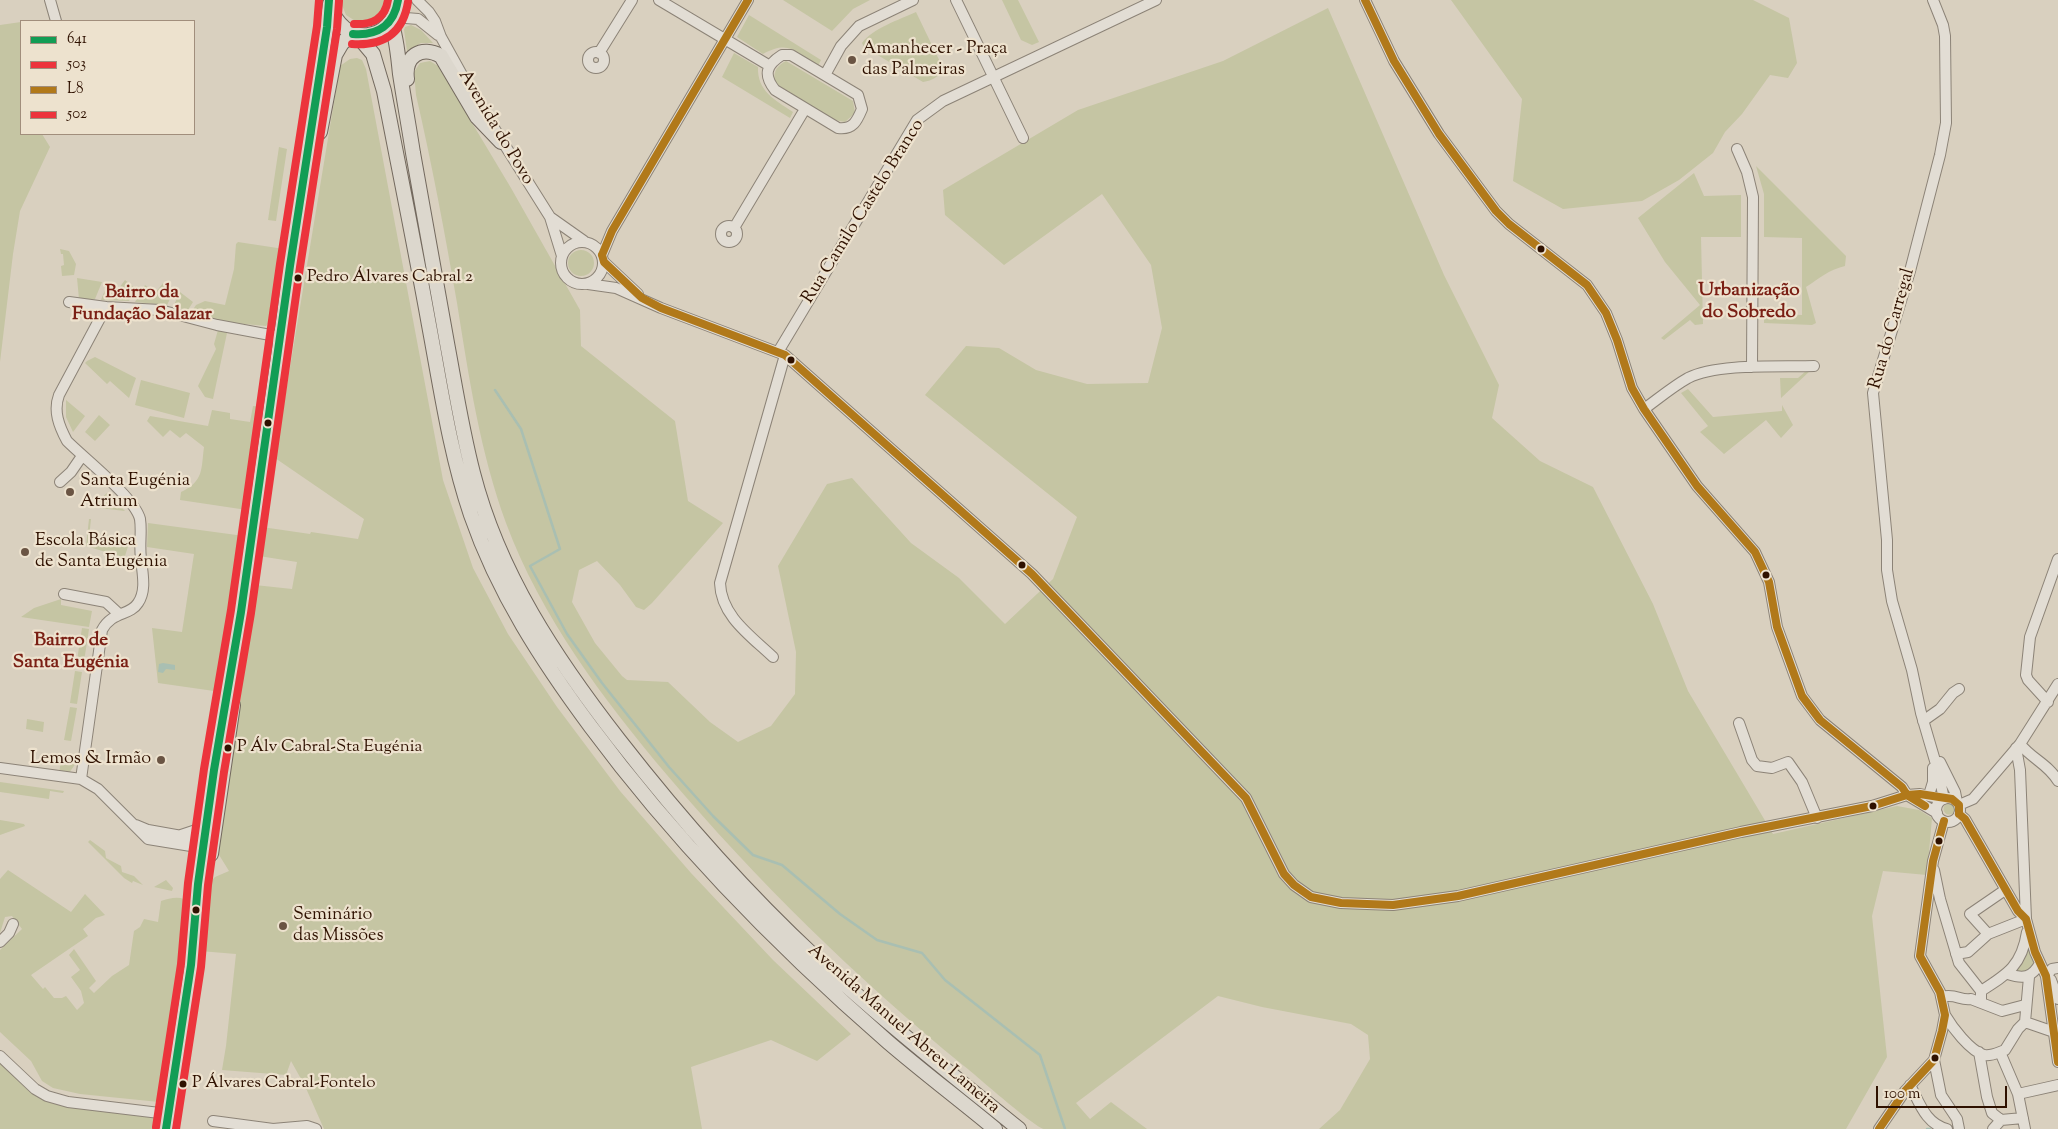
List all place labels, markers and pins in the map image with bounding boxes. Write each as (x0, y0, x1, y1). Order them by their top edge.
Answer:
place label: Amanhecer - Praça das Palmeiras (862, 39, 1007, 82)
marker: Amanhecer - Praça das Palmeiras (846, 54, 858, 66)
unlabelled marker (1536, 244, 1546, 254)
place label: Pedro Álvares Cabral 2 (307, 268, 473, 288)
marker: Pedro Álvares Cabral 2 (293, 273, 303, 283)
unlabelled marker (786, 355, 796, 365)
unlabelled marker (263, 418, 273, 428)
place label: Santa Eugénia Atrium (80, 471, 190, 514)
marker: Santa Eugénia Atrium (64, 486, 76, 498)
place label: Escola Básica de Santa Eugénia (35, 531, 167, 574)
marker: Escola Básica de Santa Eugénia (19, 546, 31, 558)
unlabelled marker (1017, 560, 1027, 570)
unlabelled marker (1761, 570, 1771, 580)
place label: P Álv Cabral-Sta Eugénia (237, 738, 422, 758)
marker: P Álv Cabral-Sta Eugénia (223, 743, 233, 753)
place label: Lemos & Irmão (30, 749, 151, 771)
marker: Lemos & Irmão (155, 754, 167, 766)
unlabelled marker (1868, 801, 1878, 811)
unlabelled marker (1934, 836, 1944, 846)
unlabelled marker (191, 905, 201, 915)
place label: Seminário das Missões (293, 905, 383, 948)
marker: Seminário das Missões (277, 920, 289, 932)
unlabelled marker (1930, 1053, 1940, 1063)
place label: P Álvares Cabral-Fontelo (192, 1074, 376, 1094)
marker: P Álvares Cabral-Fontelo (178, 1079, 188, 1089)

